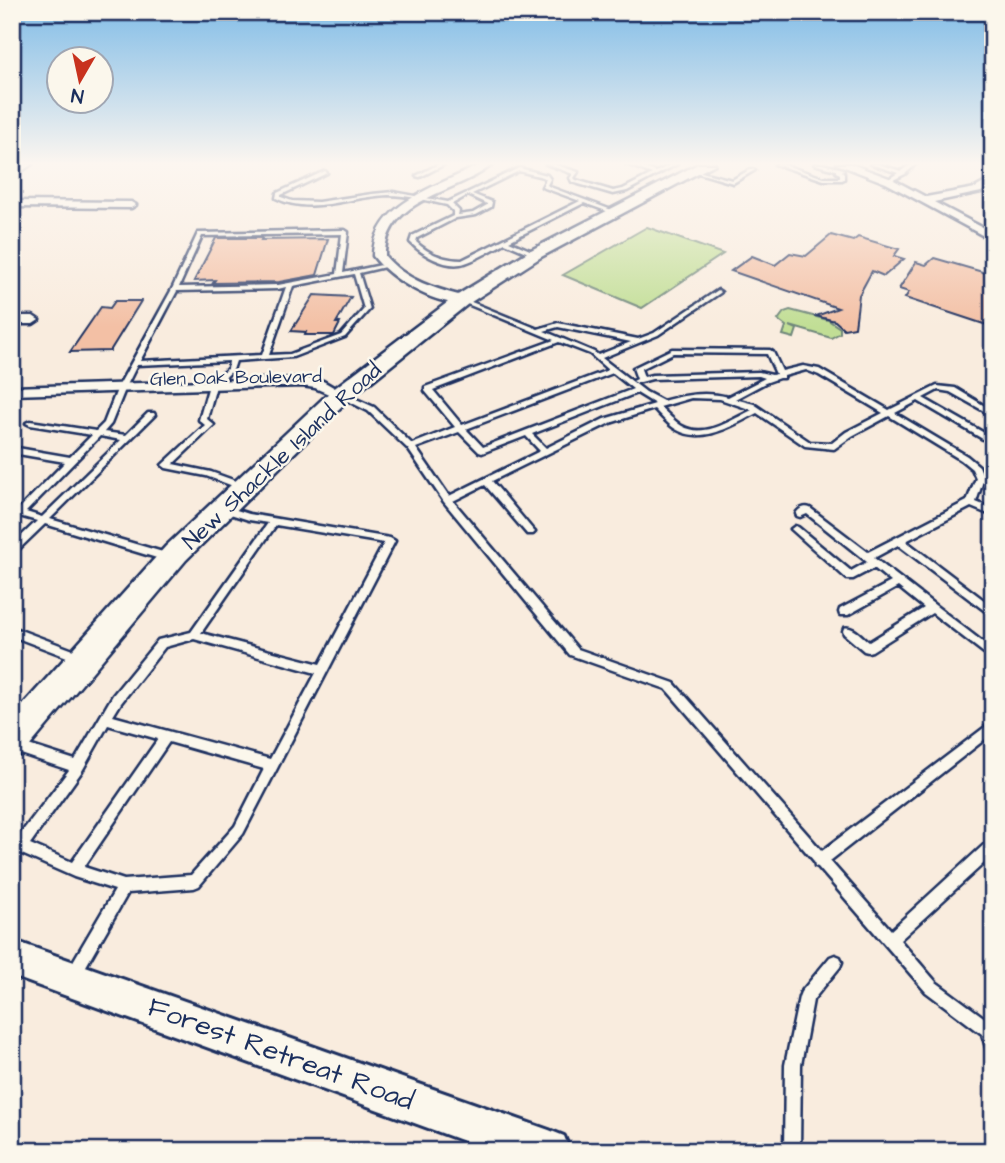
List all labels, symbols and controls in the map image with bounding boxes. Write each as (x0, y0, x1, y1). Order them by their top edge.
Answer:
north arrow (46, 46, 116, 116)
text: N (69, 81, 86, 110)
street label: New Shackle Island Road (175, 355, 389, 557)
street label: Glen Oak Boulevard (150, 363, 323, 393)
street label: Forest Retreat Road (143, 988, 419, 1120)

